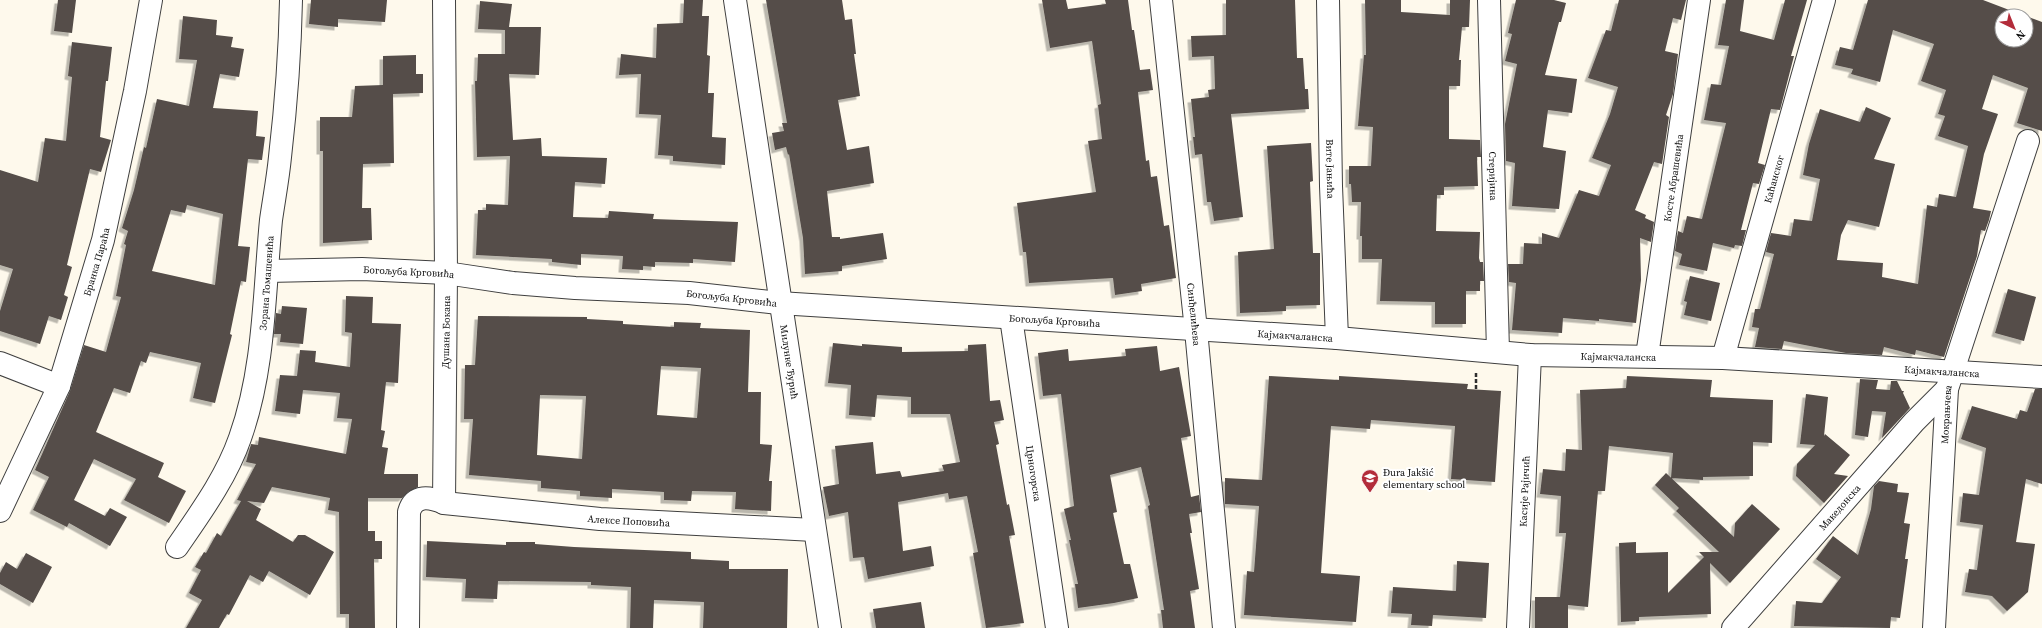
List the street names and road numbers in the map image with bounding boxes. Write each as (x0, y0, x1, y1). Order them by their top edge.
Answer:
street label: Косте Абрашевића (1660, 132, 1686, 223)
street label: Вите Јањића (1324, 139, 1338, 200)
street label: Стеријина (1486, 151, 1501, 202)
street label: Каћанског (1761, 153, 1787, 204)
street label: Бранка Параћа (80, 225, 112, 297)
street label: Зорана Томашевића (256, 234, 276, 331)
street label: Богољуба Крговића (363, 263, 456, 281)
street label: Синђелићева (1185, 282, 1204, 347)
street label: Богољуба Крговића (685, 286, 779, 309)
street label: Душана Бокана (439, 295, 453, 369)
street label: Богољуба Крговића (1009, 311, 1102, 330)
street label: Милунке Ђурић (778, 324, 802, 400)
street label: Кајмакчаланска (1257, 327, 1334, 344)
street label: Кајмакчаланска (1581, 349, 1657, 363)
street label: Кајмакчаланска (1904, 362, 1981, 380)
street label: Мокрањчева (1938, 382, 1955, 444)
street label: Црногорска (1023, 445, 1045, 503)
street label: Касије Рајичић (1516, 455, 1532, 527)
street label: Македонска (1816, 481, 1864, 533)
street label: Алексе Поповића (587, 511, 671, 529)

